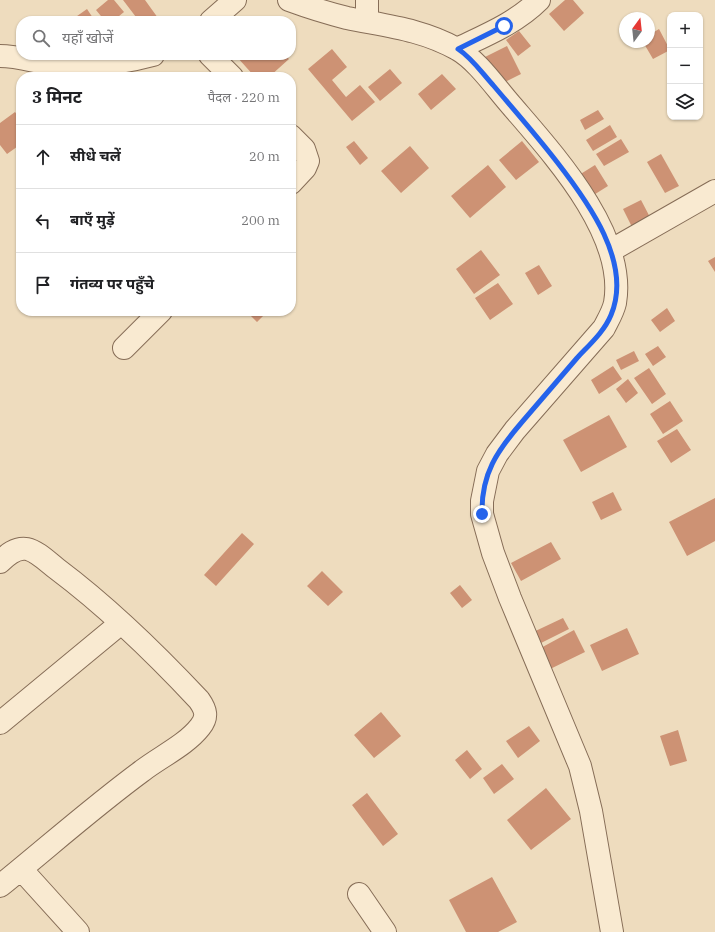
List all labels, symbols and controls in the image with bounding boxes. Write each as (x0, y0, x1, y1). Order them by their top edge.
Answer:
north arrow (619, 12, 655, 48)
map controls (667, 12, 703, 120)
button: + (667, 12, 703, 48)
search box (16, 16, 296, 60)
route start (495, 17, 513, 35)
icon: search (30, 27, 52, 49)
text: यहाँ खोजें (62, 28, 113, 47)
button: − (667, 48, 703, 84)
button: layers (667, 84, 703, 120)
text: 3 मिनट (32, 86, 82, 108)
text: पैदल · 220 m (208, 89, 280, 106)
icon: ahead (32, 146, 54, 168)
text: सीधे चलें (70, 146, 121, 165)
text: 20 m (249, 148, 280, 165)
icon: left (32, 210, 54, 232)
text: बाएँ मुड़ें (70, 210, 115, 229)
text: 200 m (241, 212, 280, 229)
icon: arrive (32, 274, 54, 296)
text: गंतव्य पर पहुँचे (70, 274, 154, 293)
route end (473, 505, 491, 523)

